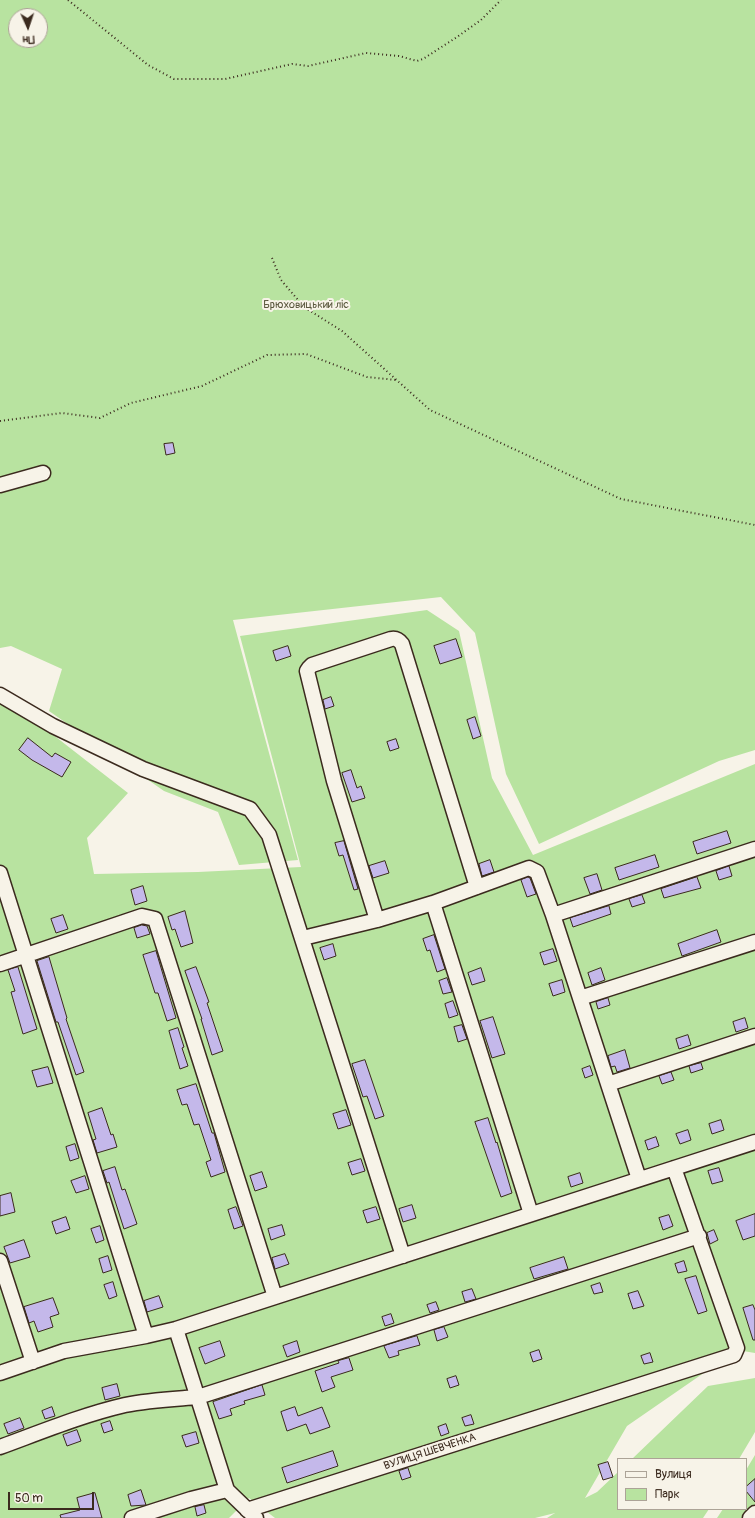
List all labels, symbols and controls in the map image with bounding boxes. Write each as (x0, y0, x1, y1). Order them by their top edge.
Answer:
north arrow (8, 8, 48, 48)
text: Пн (22, 33, 35, 46)
park label: Брюховицький ліс (263, 298, 349, 312)
street label: ВУЛИЦЯ ШЕВЧЕНКА (382, 1431, 478, 1473)
legend (617, 1458, 747, 1510)
text: Вулиця (655, 1467, 692, 1482)
scale bar (10, 1484, 96, 1510)
text: Парк (655, 1487, 680, 1502)
text: 50 m (15, 1491, 43, 1506)

